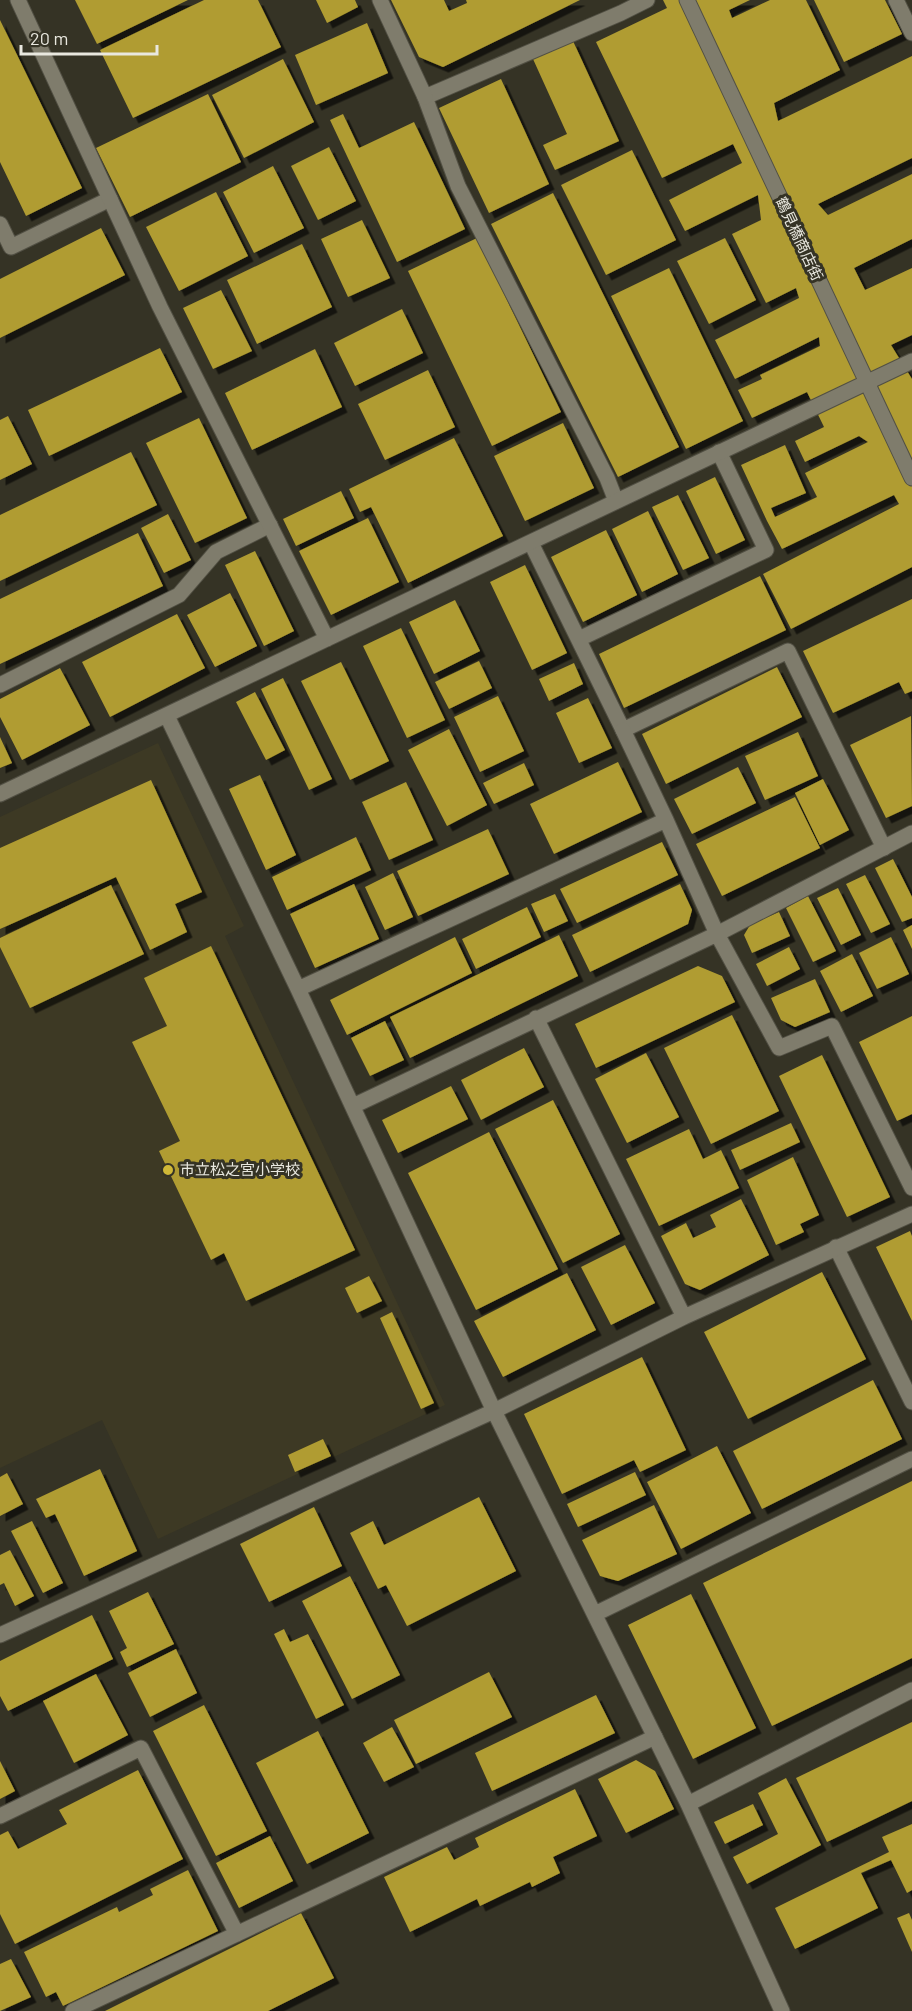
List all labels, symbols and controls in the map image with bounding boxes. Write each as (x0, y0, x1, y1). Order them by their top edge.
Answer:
scale bar (21, 18, 158, 56)
text: 20 m (30, 27, 68, 49)
street label: 鶴見橋商店街 (773, 194, 827, 283)
place label: 市立松之宮小学校 (180, 1160, 300, 1178)
marker: 市立松之宮小学校 (161, 1163, 175, 1177)

